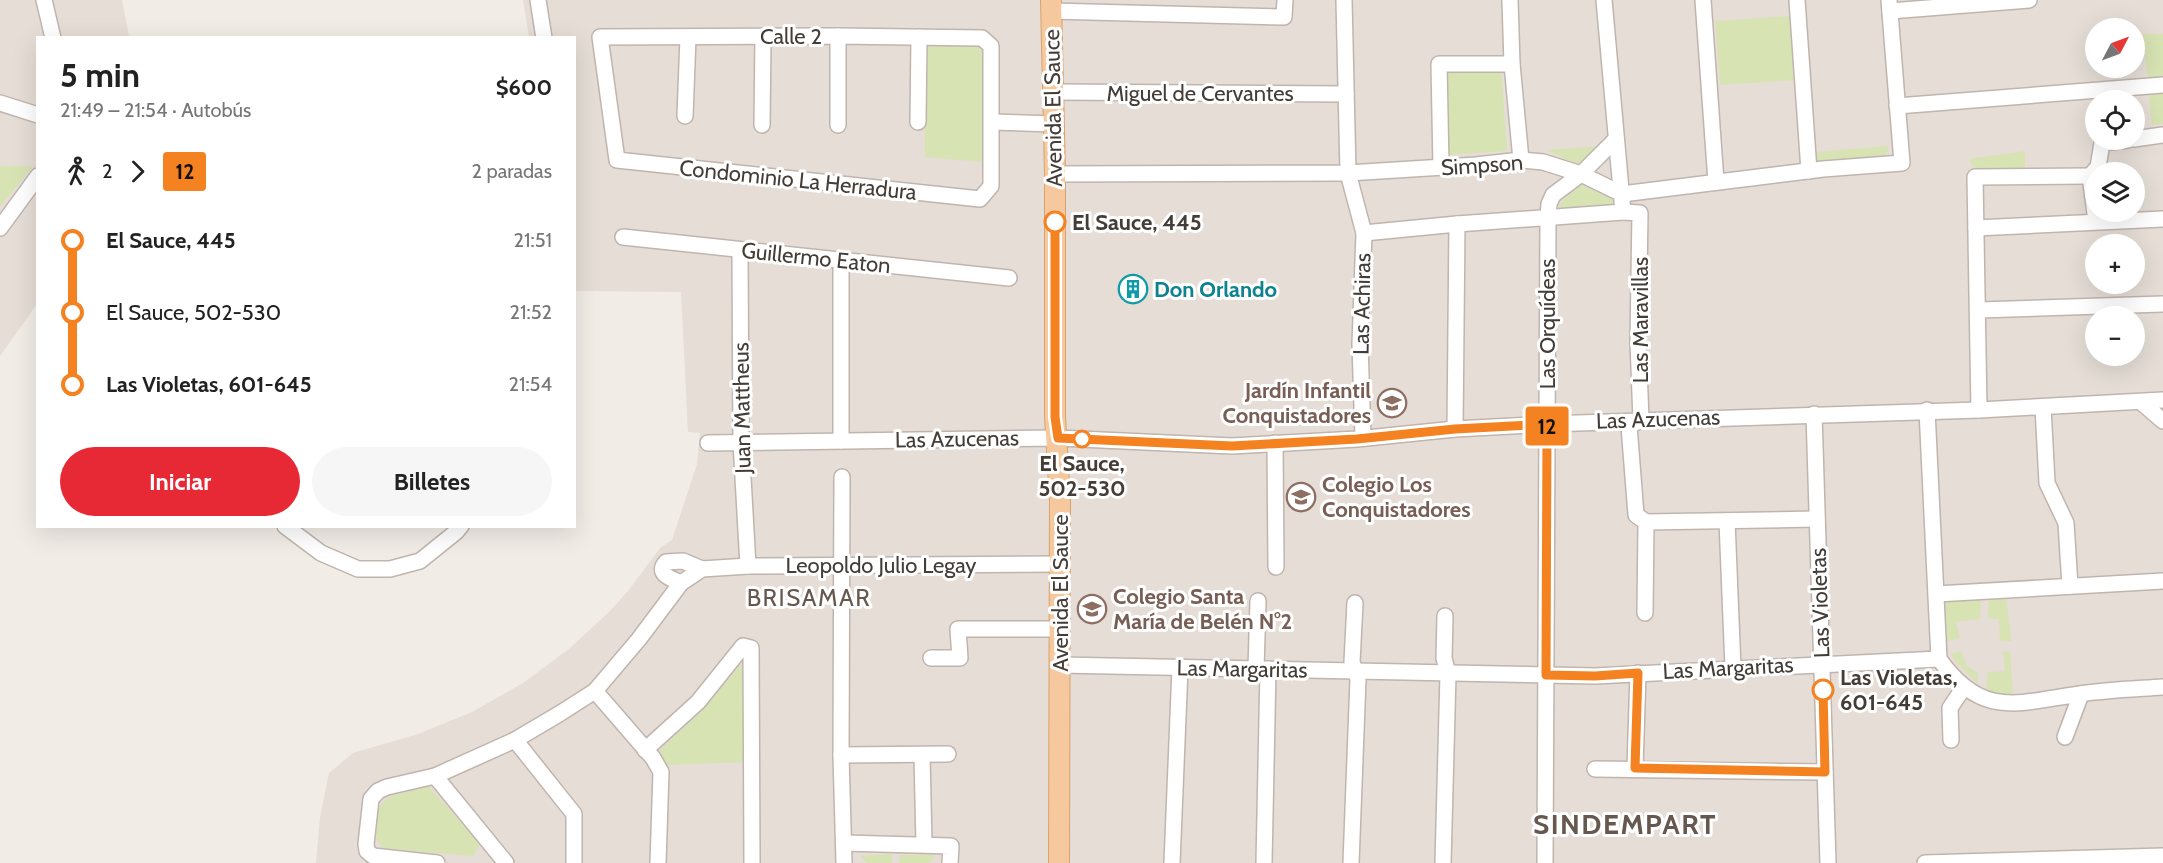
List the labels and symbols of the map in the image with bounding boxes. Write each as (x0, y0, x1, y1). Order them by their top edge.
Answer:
north arrow (2085, 18, 2145, 78)
street label: Calle 2 (760, 23, 822, 50)
street label: Avenida El Sauce (1038, 29, 1068, 187)
street label: Miguel de Cervantes (1106, 80, 1294, 107)
street label: Simpson (1440, 149, 1524, 181)
street label: Condominio La Herradura (678, 154, 918, 206)
place label: El Sauce, 445 (1072, 209, 1201, 236)
marker: El Sauce, 445 (1044, 211, 1066, 233)
street label: Guillermo Eaton (740, 237, 892, 279)
street label: Las Achiras (1348, 253, 1376, 355)
street label: Las Maravillas (1627, 257, 1654, 383)
street label: Las Orquídeas (1534, 259, 1561, 389)
building icon: Don Orlando (1117, 273, 1149, 305)
place label: Don Orlando (1154, 276, 1277, 303)
street label: Juan Mattheus (727, 342, 757, 475)
place label: Jardín Infantil Conquistadores (1223, 377, 1371, 429)
school or university icon: Jardín Infantil Conquistadores (1376, 387, 1408, 419)
street label: Las Azucenas (1595, 403, 1721, 435)
line badge: 12 (1520, 406, 1574, 446)
street label: Las Azucenas (895, 424, 1019, 454)
marker: El Sauce, 502-530 (1073, 430, 1091, 448)
place label: El Sauce, 502-530 (1038, 450, 1126, 502)
place label: Colegio Los Conquistadores (1322, 471, 1471, 523)
school or university icon: Colegio Los Conquistadores (1285, 481, 1317, 513)
street label: Avenida El Sauce (1047, 514, 1074, 672)
street label: Las Violetas (1805, 547, 1835, 659)
street label: Leopoldo Julio Legay (786, 552, 976, 579)
district label: BRISAMAR (747, 583, 871, 612)
place label: Colegio Santa María de Belén N°2 (1113, 583, 1292, 635)
school or university icon: Colegio Santa María de Belén N°2 (1076, 593, 1108, 625)
street label: Las Margaritas (1662, 651, 1794, 685)
street label: Las Margaritas (1176, 654, 1308, 684)
place label: Las Violetas, 601-645 (1840, 664, 1957, 716)
marker: Las Violetas, 601-645 (1812, 679, 1834, 701)
district label: SINDEMPART (1533, 807, 1717, 841)

